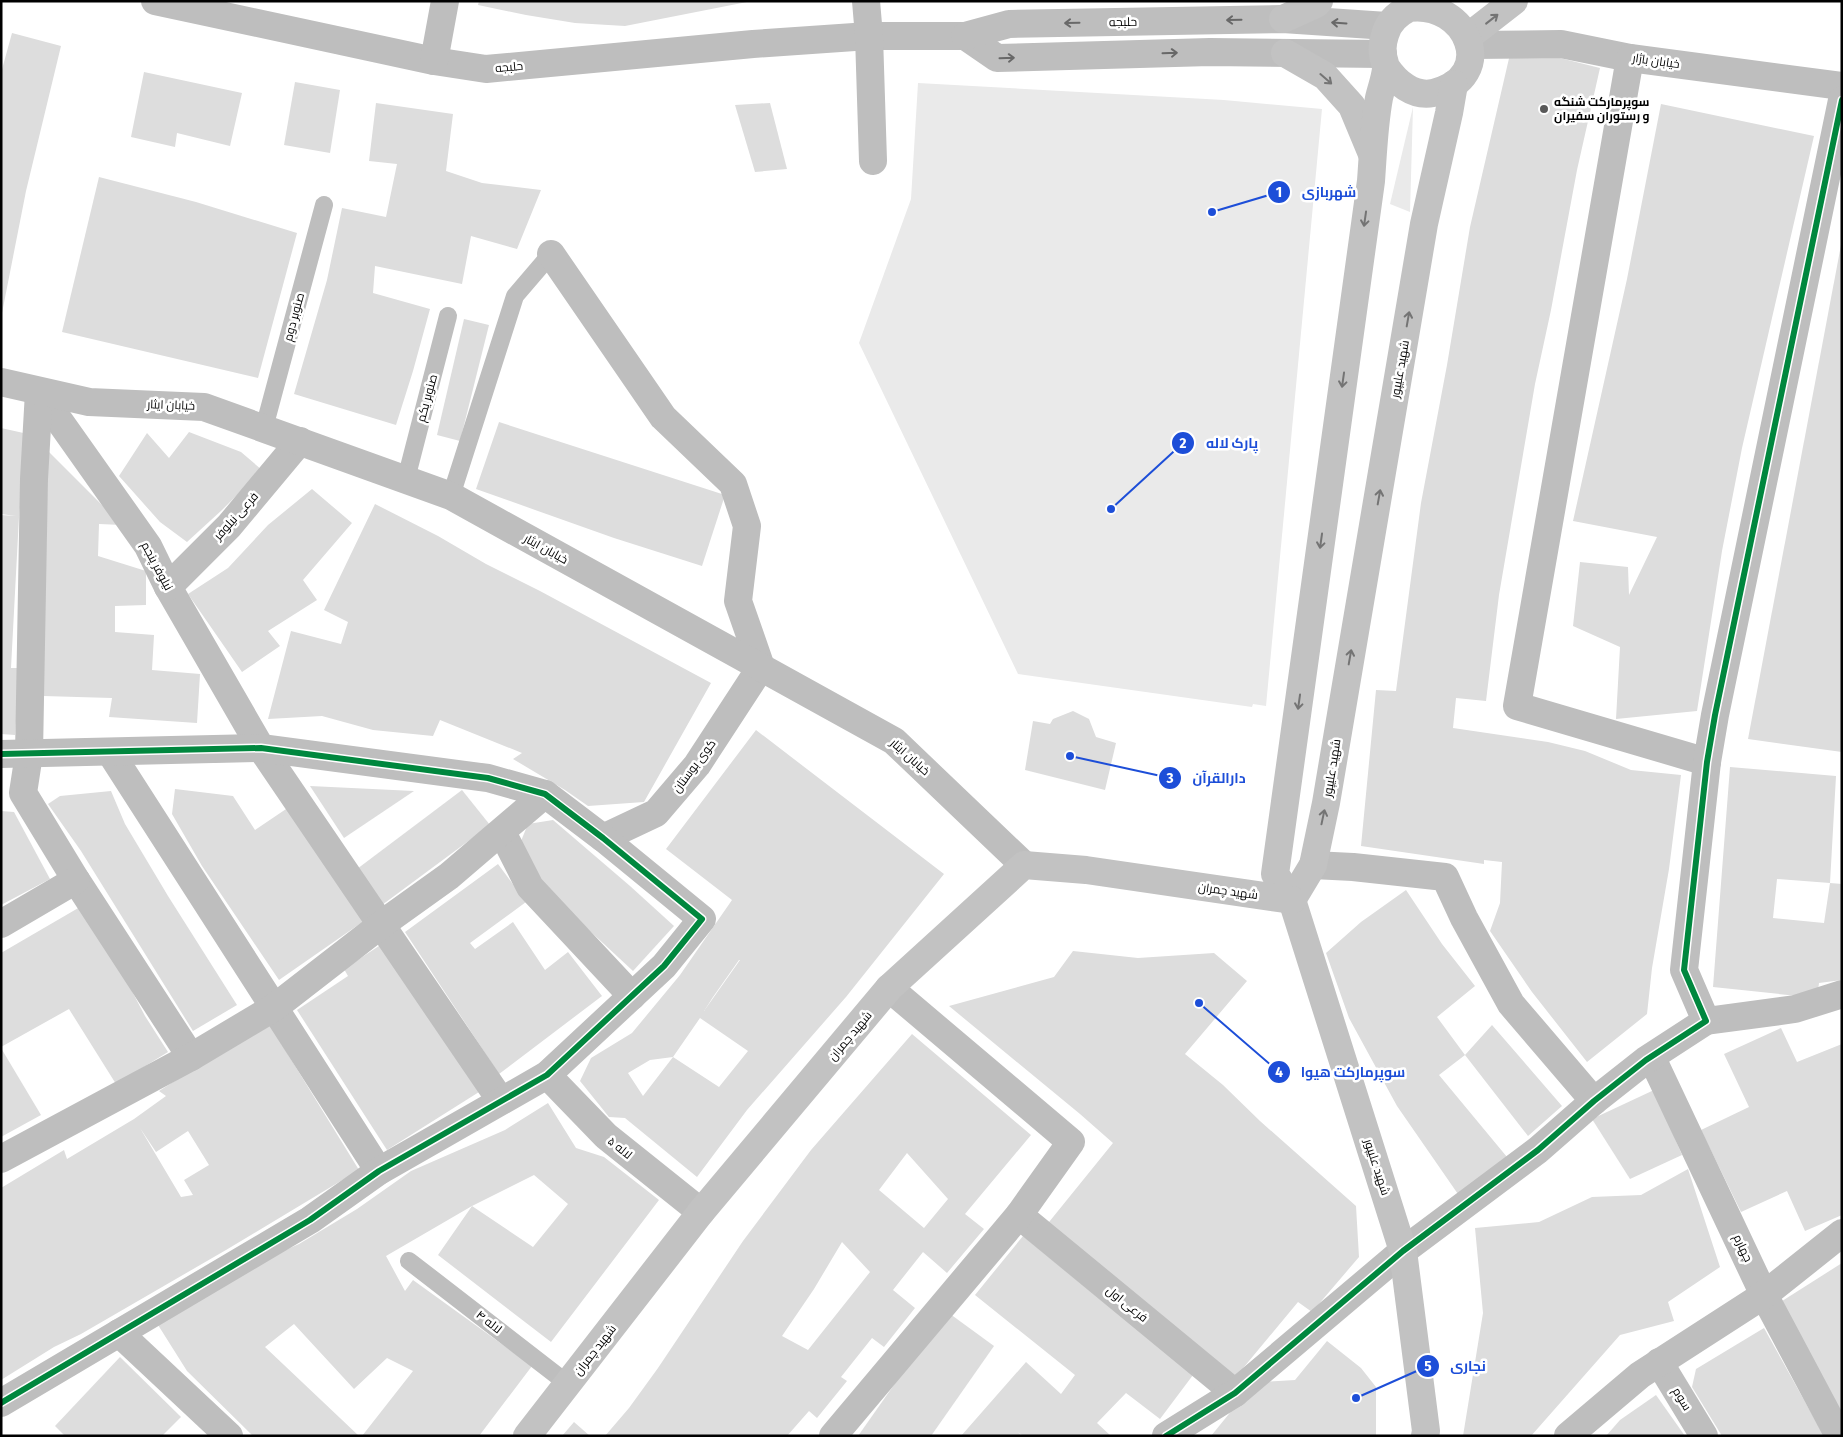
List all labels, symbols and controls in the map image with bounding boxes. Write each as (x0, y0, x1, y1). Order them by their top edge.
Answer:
one-way arrow (1485, 13, 1498, 24)
street label: حلبجه (1109, 15, 1137, 29)
one-way arrow (1226, 16, 1242, 25)
one-way arrow (1064, 18, 1080, 28)
one-way arrow (1331, 18, 1347, 27)
one-way arrow (1161, 49, 1177, 58)
street label: خیابان باژار (1630, 51, 1681, 71)
one-way arrow (999, 53, 1015, 62)
street label: حلبجه (494, 59, 524, 75)
one-way arrow (1319, 73, 1332, 84)
place label: سوپرمارکت شنگه و رستوران سفیران (1554, 95, 1650, 124)
marker: سوپرمارکت شنگه و رستوران سفیران (1538, 103, 1550, 115)
callout: شهربازی (1267, 177, 1366, 206)
text: 1 (1276, 183, 1282, 201)
text: شهربازی (1302, 184, 1356, 201)
one-way arrow (1360, 211, 1370, 227)
street label: صنوبر دوم (281, 291, 308, 343)
one-way arrow (1404, 312, 1414, 328)
street label: شهید علیپور (1388, 339, 1413, 400)
one-way arrow (1338, 372, 1348, 388)
street label: صنوبر یکم (414, 373, 441, 424)
street label: خیابان ایثار (146, 397, 195, 413)
callout: پارک لاله (1171, 429, 1268, 458)
text: 2 (1179, 434, 1187, 452)
text: پارک لاله (1206, 435, 1258, 454)
street label: فرعی نیلوفر (210, 489, 261, 544)
one-way arrow (1374, 489, 1384, 505)
street label: خیابان ایثار (521, 531, 570, 567)
one-way arrow (1316, 533, 1326, 549)
street label: نیلوفر پنجم (137, 539, 176, 594)
one-way arrow (1345, 649, 1355, 665)
one-way arrow (1294, 694, 1304, 710)
street label: خیابان ایثار (887, 735, 933, 778)
street label: کوی بوستان (669, 737, 719, 795)
street label: شهید علیپور (1320, 738, 1344, 799)
callout: دارالقرآن (1157, 763, 1255, 792)
text: 3 (1165, 769, 1174, 787)
text: دارالقرآن (1192, 770, 1246, 787)
one-way arrow (1319, 810, 1328, 826)
street label: شهید چمران (1197, 880, 1259, 904)
street label: شهید چمران (825, 1008, 876, 1065)
callout: سوپرمارکت هیوا (1266, 1057, 1416, 1086)
text: 4 (1275, 1063, 1283, 1081)
text: سوپرمارکت هیوا (1301, 1064, 1405, 1083)
street label: لاله ۵ (605, 1134, 635, 1162)
street label: شهید علیپور (1360, 1136, 1393, 1197)
street label: چهارم (1729, 1232, 1755, 1265)
street label: فرعی اول (1103, 1283, 1151, 1325)
street label: لاله ۴ (473, 1308, 505, 1336)
street label: شهید چمران (571, 1322, 621, 1379)
callout: نجاری (1415, 1351, 1496, 1380)
text: 5 (1424, 1357, 1432, 1375)
text: نجاری (1450, 1358, 1486, 1375)
street label: سوم (1669, 1385, 1694, 1414)

